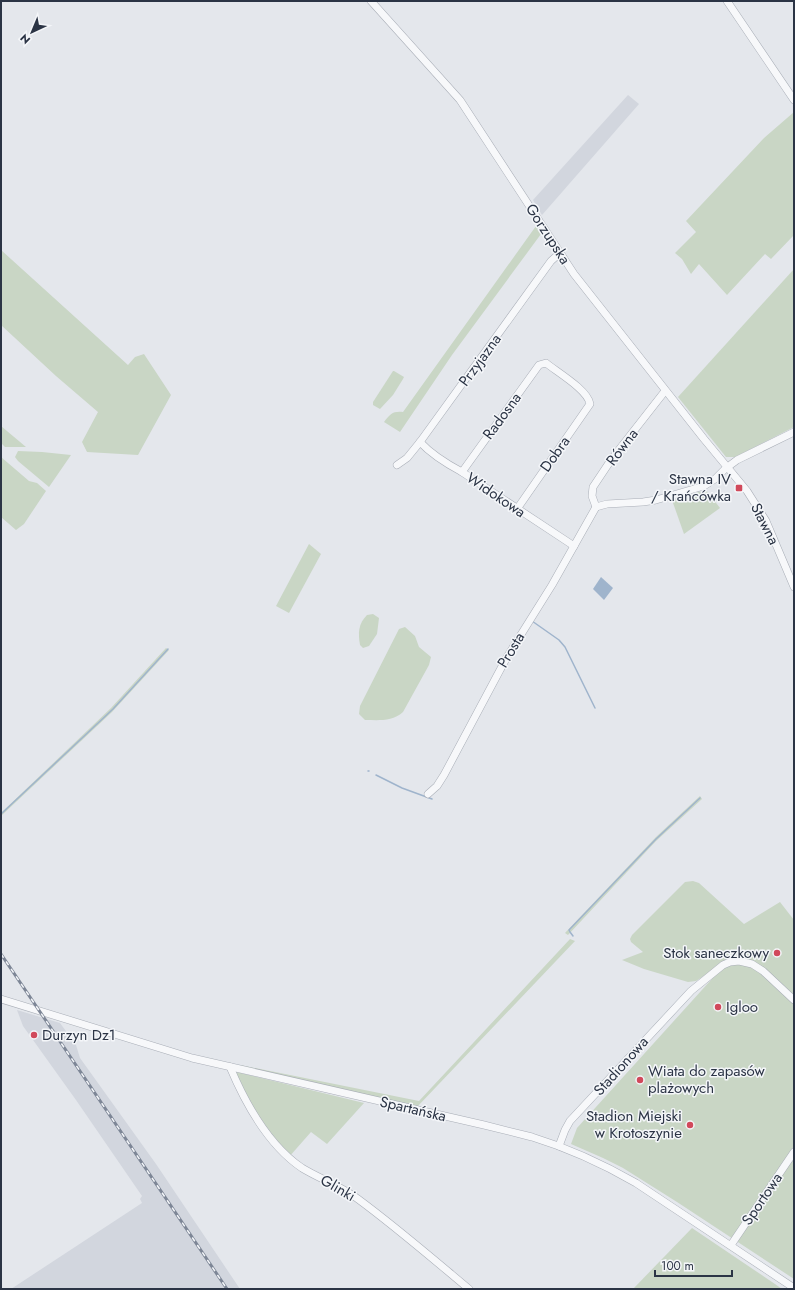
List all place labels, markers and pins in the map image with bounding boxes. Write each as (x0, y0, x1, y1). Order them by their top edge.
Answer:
place label: Stawna IV / Krańcówka (651, 468, 731, 507)
marker: Stawna IV / Krańcówka (734, 483, 744, 493)
place label: Stok saneczkowy (663, 942, 769, 964)
marker: Stok saneczkowy (772, 948, 782, 958)
place label: Igloo (726, 996, 758, 1018)
marker: Igloo (713, 1002, 723, 1012)
place label: Durzyn Dz1 (42, 1024, 116, 1046)
marker: Durzyn Dz1 (29, 1030, 39, 1040)
place label: Wiata do zapasów plażowych (648, 1060, 765, 1099)
marker: Wiata do zapasów plażowych (635, 1075, 645, 1085)
place label: Stadion Miejski w Krotoszynie (586, 1105, 682, 1144)
marker: Stadion Miejski w Krotoszynie (685, 1120, 695, 1130)

